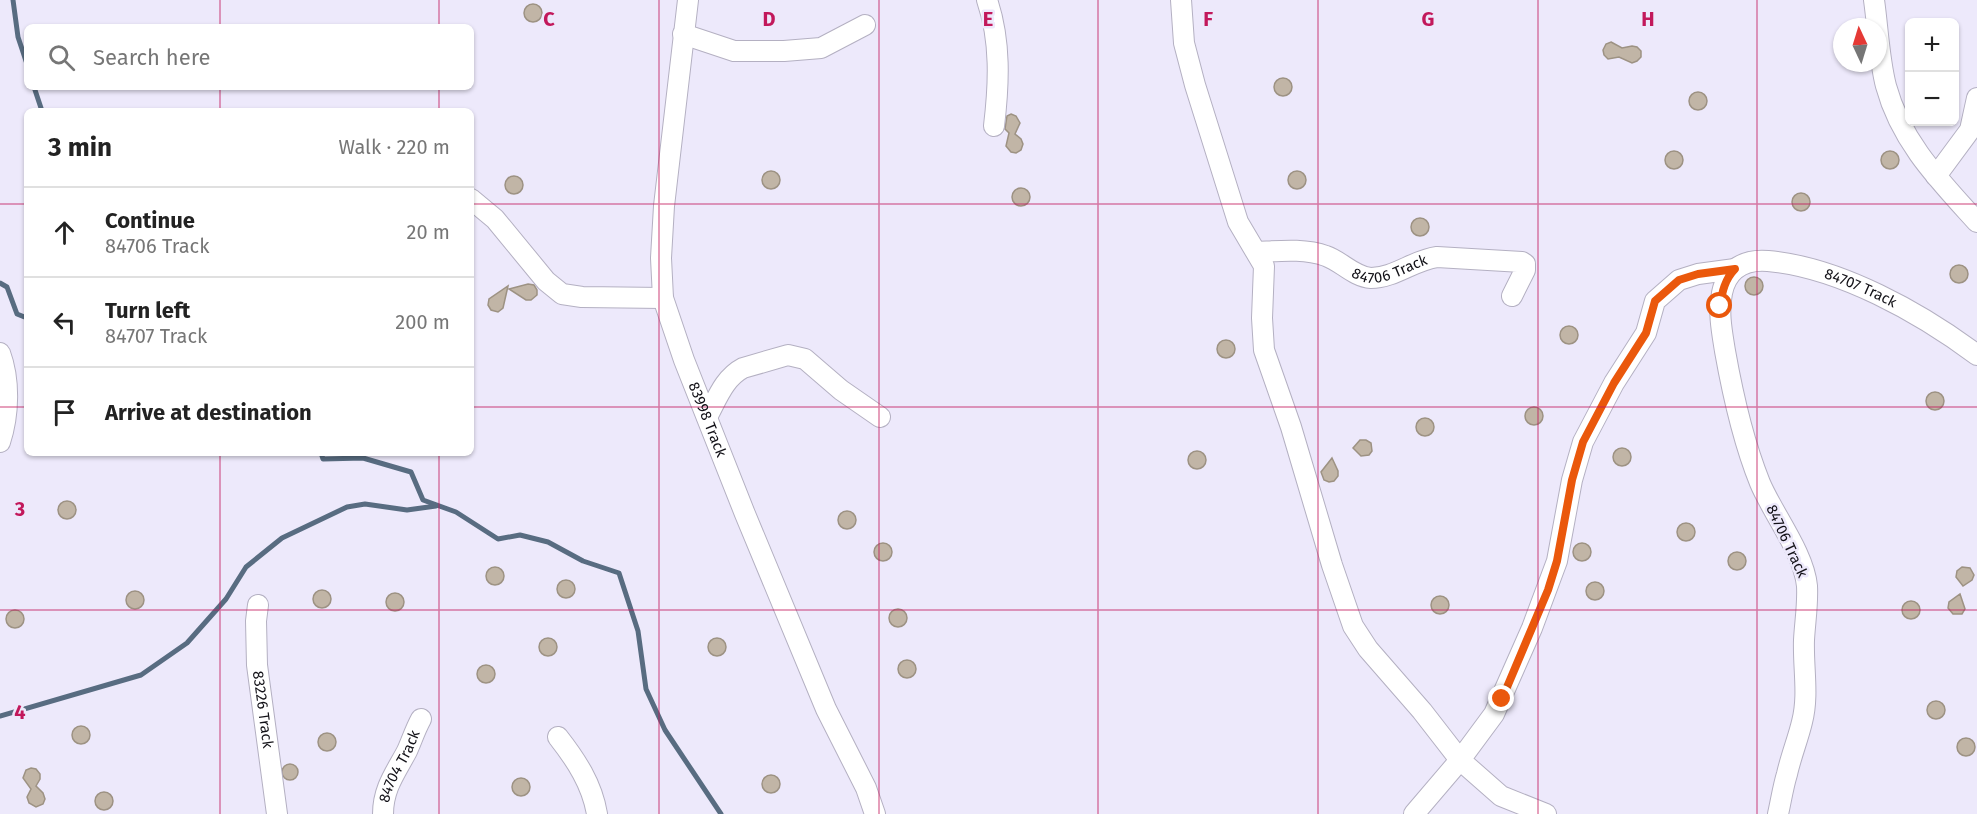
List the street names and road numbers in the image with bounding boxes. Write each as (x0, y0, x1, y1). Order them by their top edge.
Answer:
street label: 84706 Track (1349, 251, 1430, 287)
street label: 84707 Track (1822, 265, 1900, 311)
street label: 83998 Track (685, 379, 731, 460)
street label: 84706 Track (1762, 502, 1812, 581)
street label: 83226 Track (249, 670, 277, 750)
street label: 84704 Track (375, 727, 424, 804)

